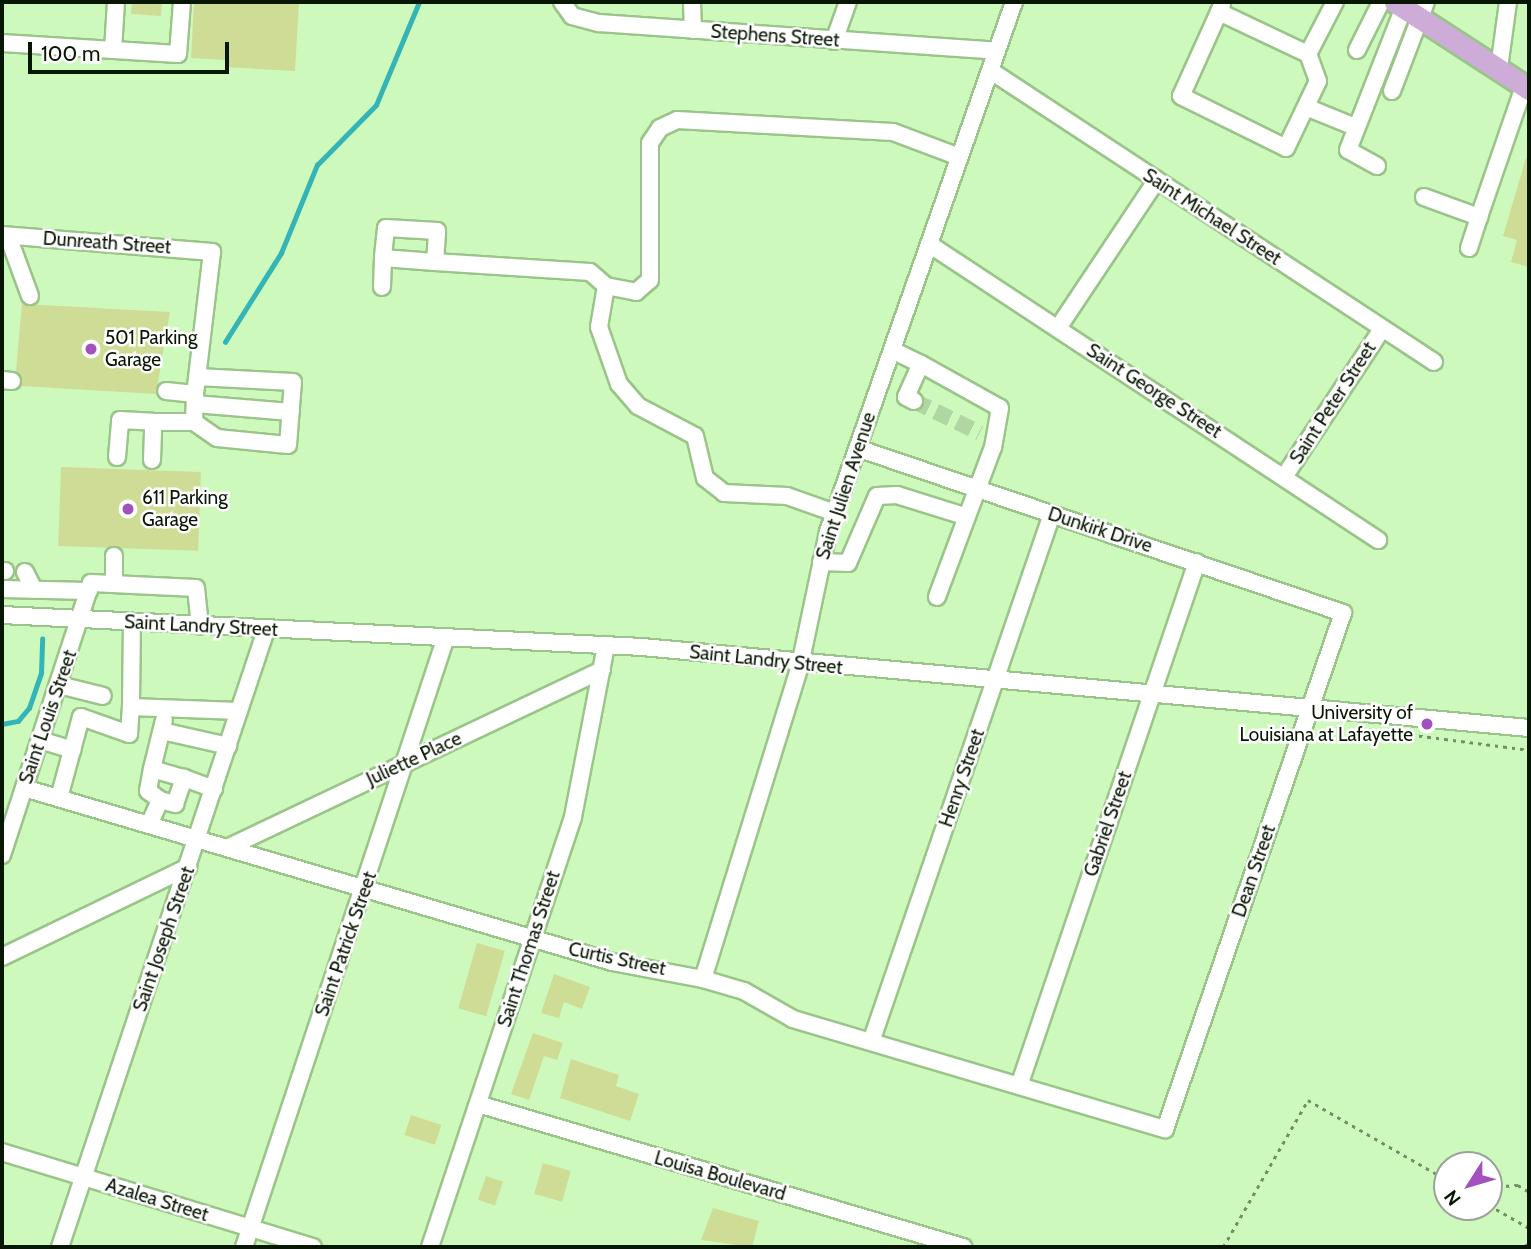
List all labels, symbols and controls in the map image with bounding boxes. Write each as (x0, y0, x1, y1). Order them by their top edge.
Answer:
street label: Stephens Street (710, 20, 840, 52)
scale bar (32, 28, 233, 72)
text: 100 m (41, 41, 100, 66)
street label: Saint Michael Street (1139, 164, 1285, 270)
street label: Dunreath Street (42, 227, 172, 259)
place label: 501 Parking Garage (105, 327, 197, 371)
street label: Saint Peter Street (1285, 338, 1381, 468)
street label: Saint George Street (1082, 339, 1226, 443)
marker: 501 Parking Garage (83, 341, 99, 357)
street label: Saint Julien Avenue (811, 410, 881, 562)
place label: 611 Parking Garage (142, 487, 228, 531)
marker: 611 Parking Garage (120, 501, 136, 517)
street label: Dunkirk Drive (1045, 502, 1155, 558)
street label: Saint Landry Street (124, 611, 278, 641)
street label: Saint Landry Street (688, 641, 844, 679)
street label: Saint Louis Street (14, 647, 82, 787)
place label: University of Louisiana at Lafayette (1240, 702, 1413, 746)
marker: University of Louisiana at Lafayette (1419, 716, 1435, 732)
street label: Henry Street (935, 726, 989, 830)
street label: Juliette Place (363, 727, 465, 791)
street label: Gabriel Street (1079, 768, 1137, 880)
street label: Dean Street (1228, 822, 1280, 920)
street label: Saint Joseph Street (128, 863, 200, 1015)
street label: Saint Thomas Street (493, 868, 565, 1030)
street label: Saint Patrick Street (311, 869, 381, 1019)
street label: Curtis Street (566, 938, 668, 980)
street label: Louisa Boulevard (652, 1146, 788, 1206)
north arrow (1433, 1151, 1503, 1221)
street label: Azalea Street (103, 1174, 211, 1226)
text: N (1439, 1185, 1466, 1210)

